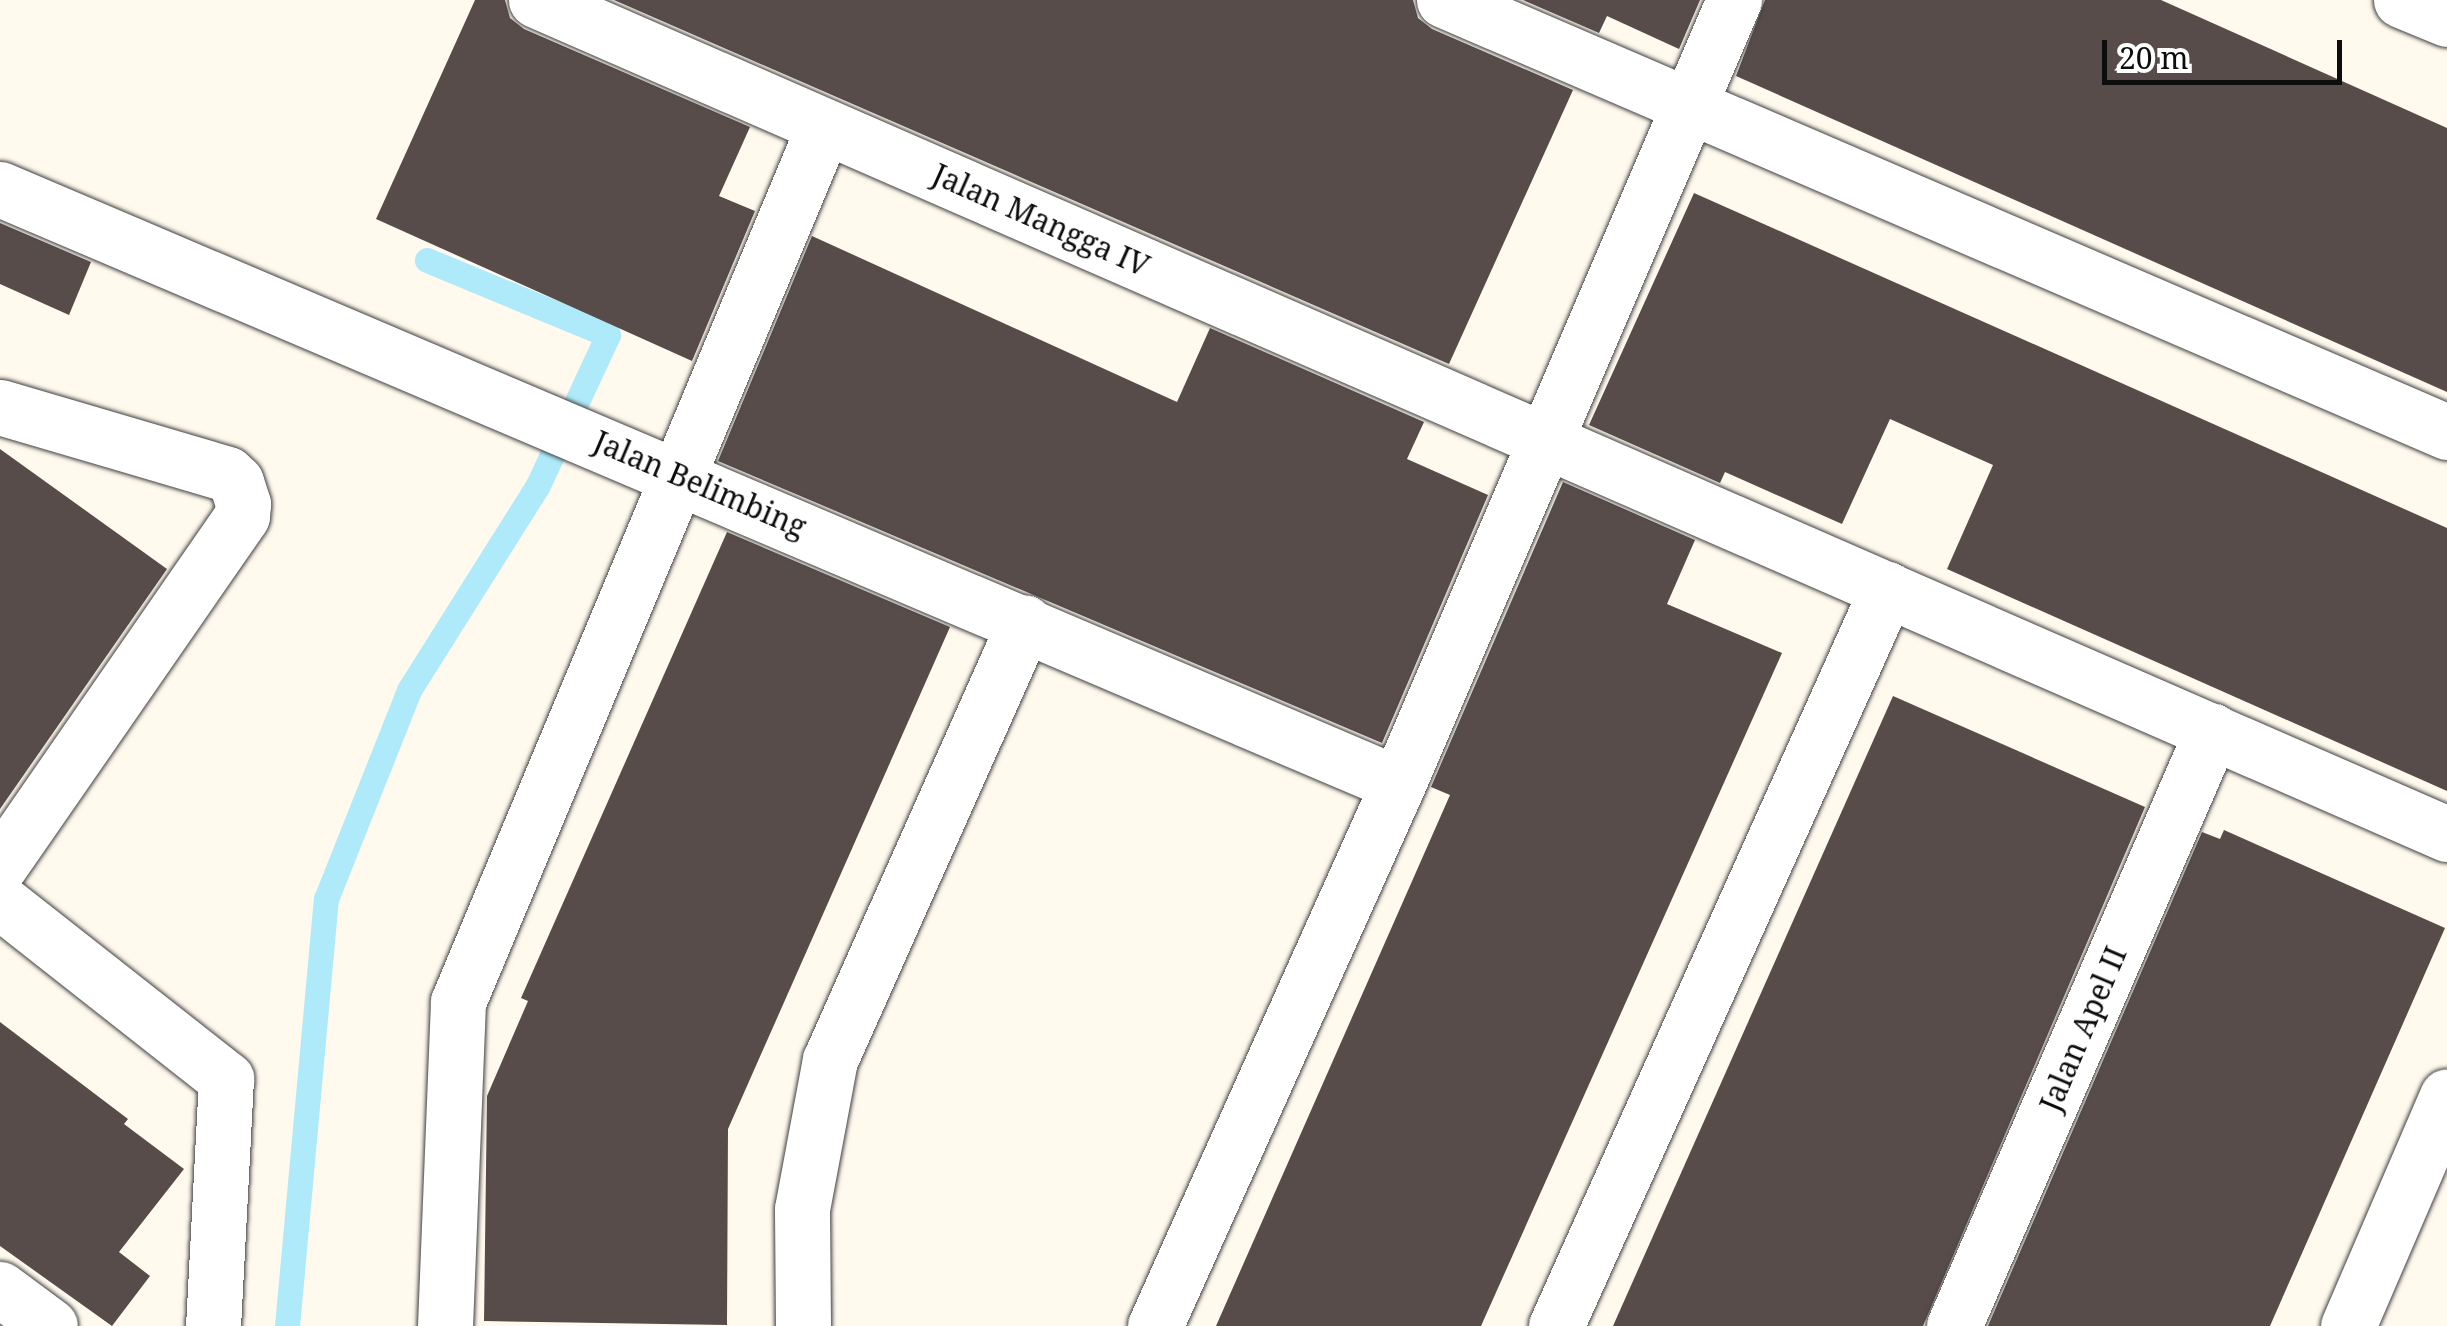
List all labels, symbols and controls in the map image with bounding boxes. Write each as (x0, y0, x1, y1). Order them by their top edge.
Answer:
scale bar (2107, 20, 2347, 82)
text: 20 m (2119, 37, 2189, 78)
street label: Jalan Mangga IV (927, 156, 1155, 284)
street label: Jalan Belimbing (588, 423, 812, 545)
street label: Jalan Apel II (2032, 941, 2134, 1117)

